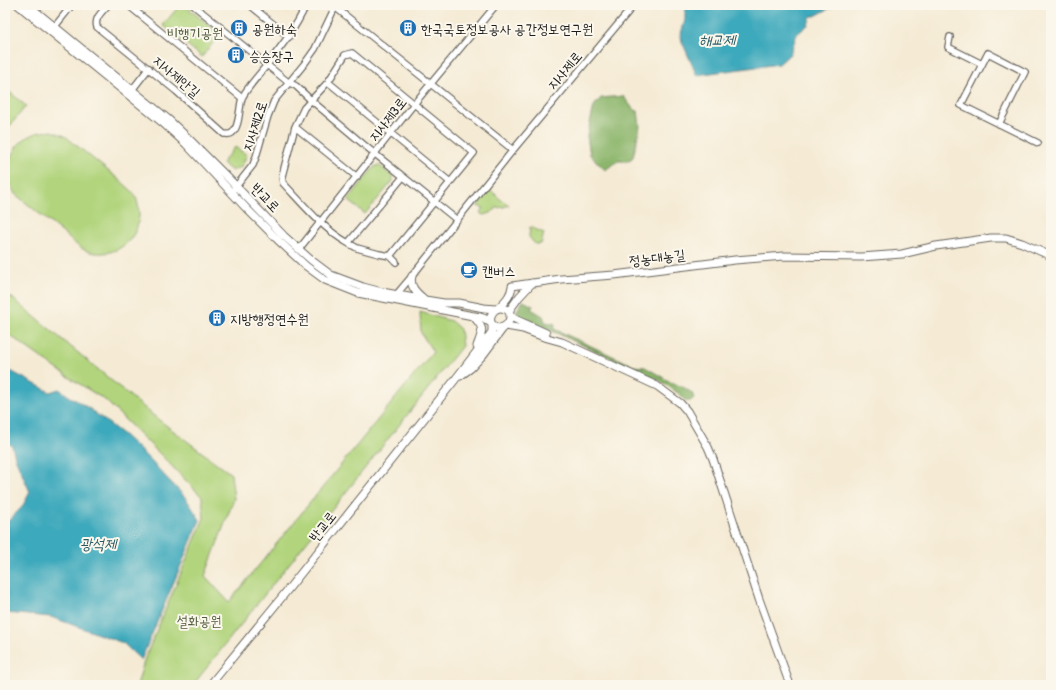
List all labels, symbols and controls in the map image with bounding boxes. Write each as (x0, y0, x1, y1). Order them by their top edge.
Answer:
building icon: 공원하숙 (229, 18, 249, 38)
building icon: 한국국토정보공사 공간정보연구원 (398, 18, 418, 38)
place label: 공원하숙 (252, 19, 297, 38)
place label: 한국국토정보공사 공간정보연구원 (421, 19, 593, 38)
park label: 비행기공원 (167, 23, 223, 42)
water label: 해교제 (699, 29, 737, 50)
building icon: 승승장구 (226, 45, 246, 65)
place label: 승승장구 (249, 46, 294, 65)
street label: 지사제로 (542, 47, 586, 93)
street label: 지사제안길 (149, 51, 205, 102)
street label: 지사제3로 (364, 93, 410, 145)
street label: 지사제2로 (237, 99, 271, 153)
street label: 반교로 (247, 178, 285, 216)
street label: 정농대농길 (628, 244, 687, 270)
cafe icon: 캔버스 (459, 260, 479, 280)
place label: 캔버스 (482, 261, 516, 280)
building icon: 지방행정연수원 (207, 308, 227, 328)
place label: 지방행정연수원 (230, 309, 309, 328)
street label: 반교로 (304, 507, 340, 545)
water label: 광석제 (80, 533, 118, 554)
park label: 설화공원 (176, 611, 222, 630)

